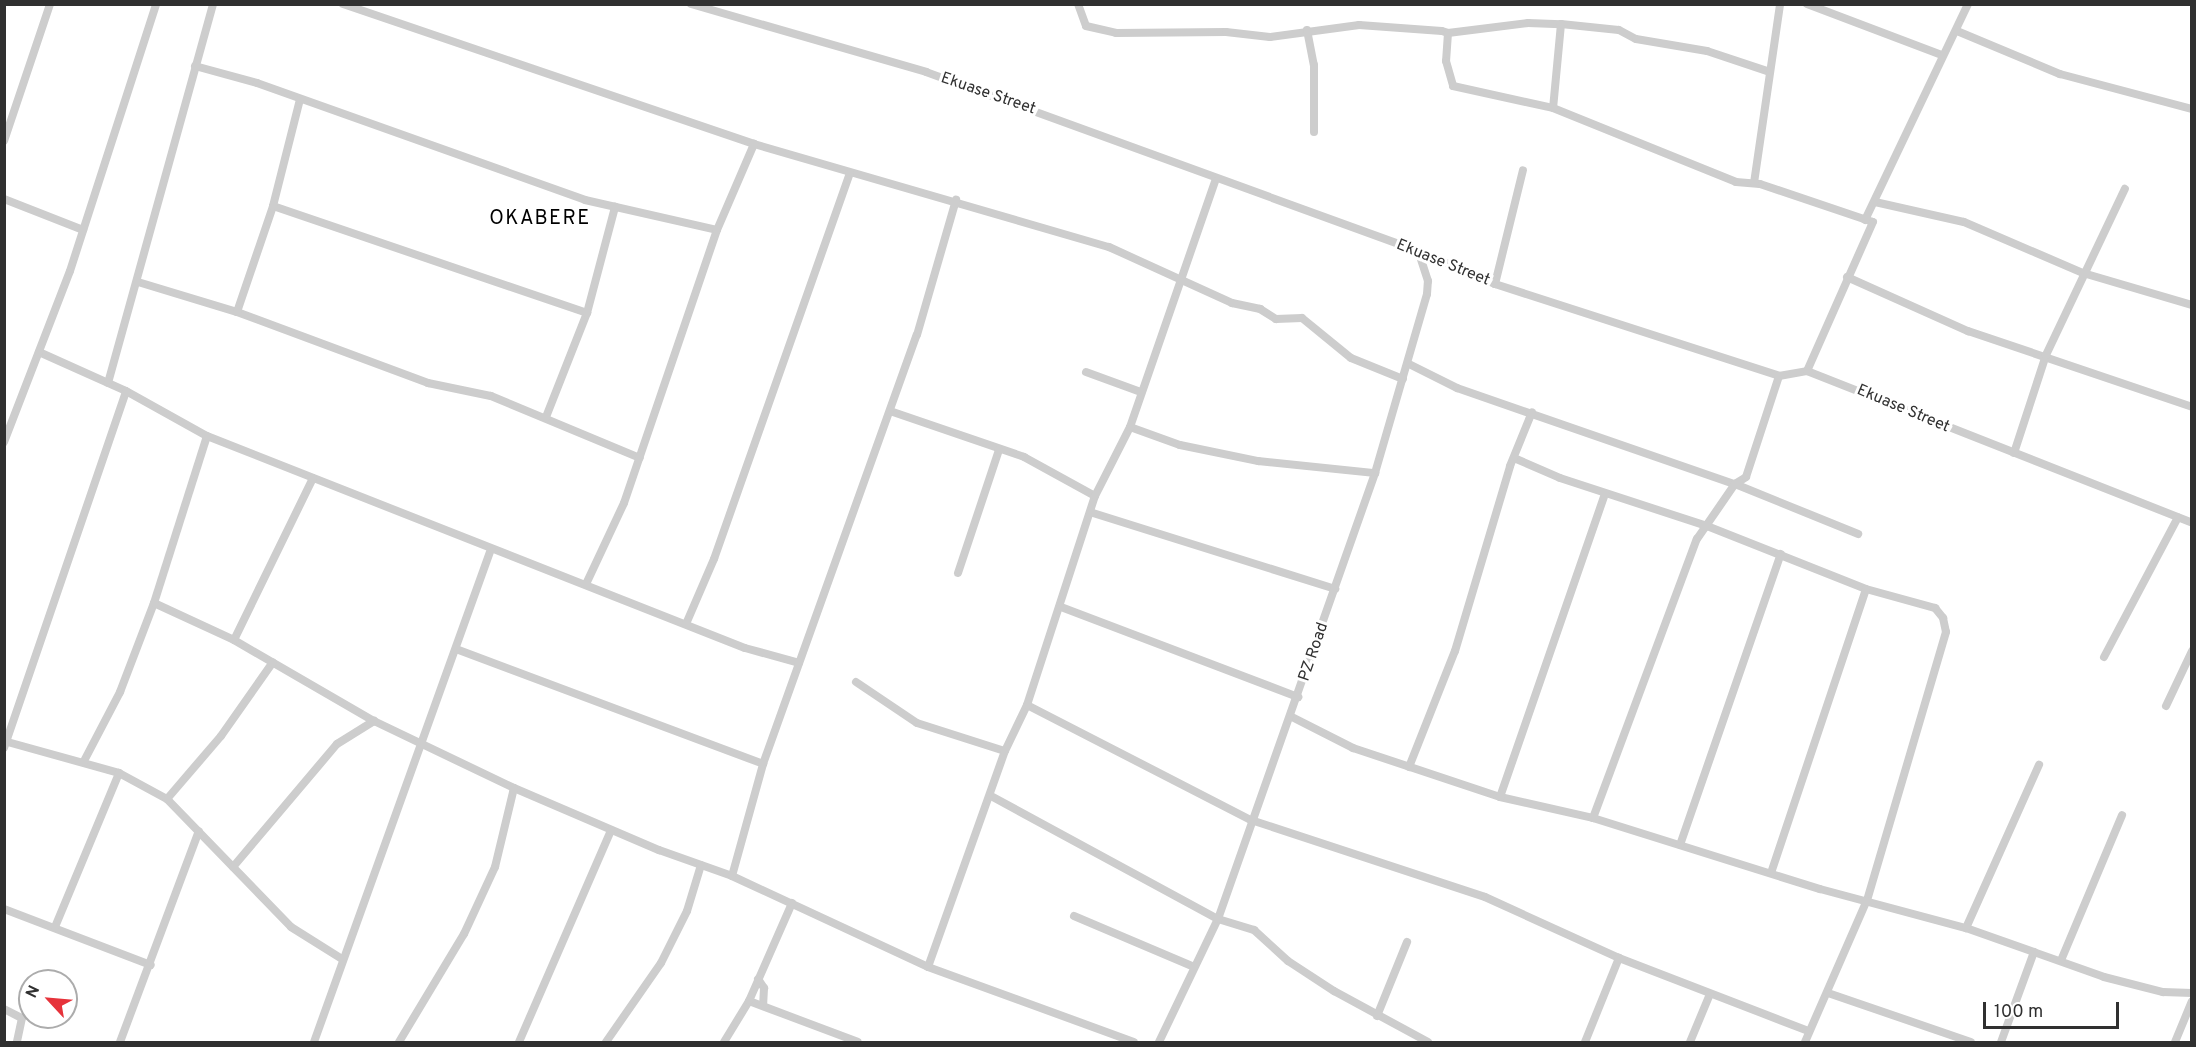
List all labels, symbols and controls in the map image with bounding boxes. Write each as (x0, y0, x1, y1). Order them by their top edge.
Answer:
street label: Ekuase Street (938, 69, 1038, 119)
district label: OKABERE (489, 207, 591, 231)
street label: Ekuase Street (1393, 236, 1493, 290)
street label: Ekuase Street (1854, 381, 1952, 437)
street label: PZ Road (1295, 620, 1333, 684)
north arrow (18, 969, 78, 1029)
text: N (22, 982, 45, 1002)
scale bar (1986, 990, 2122, 1028)
text: 100 m (1994, 1001, 2043, 1024)

